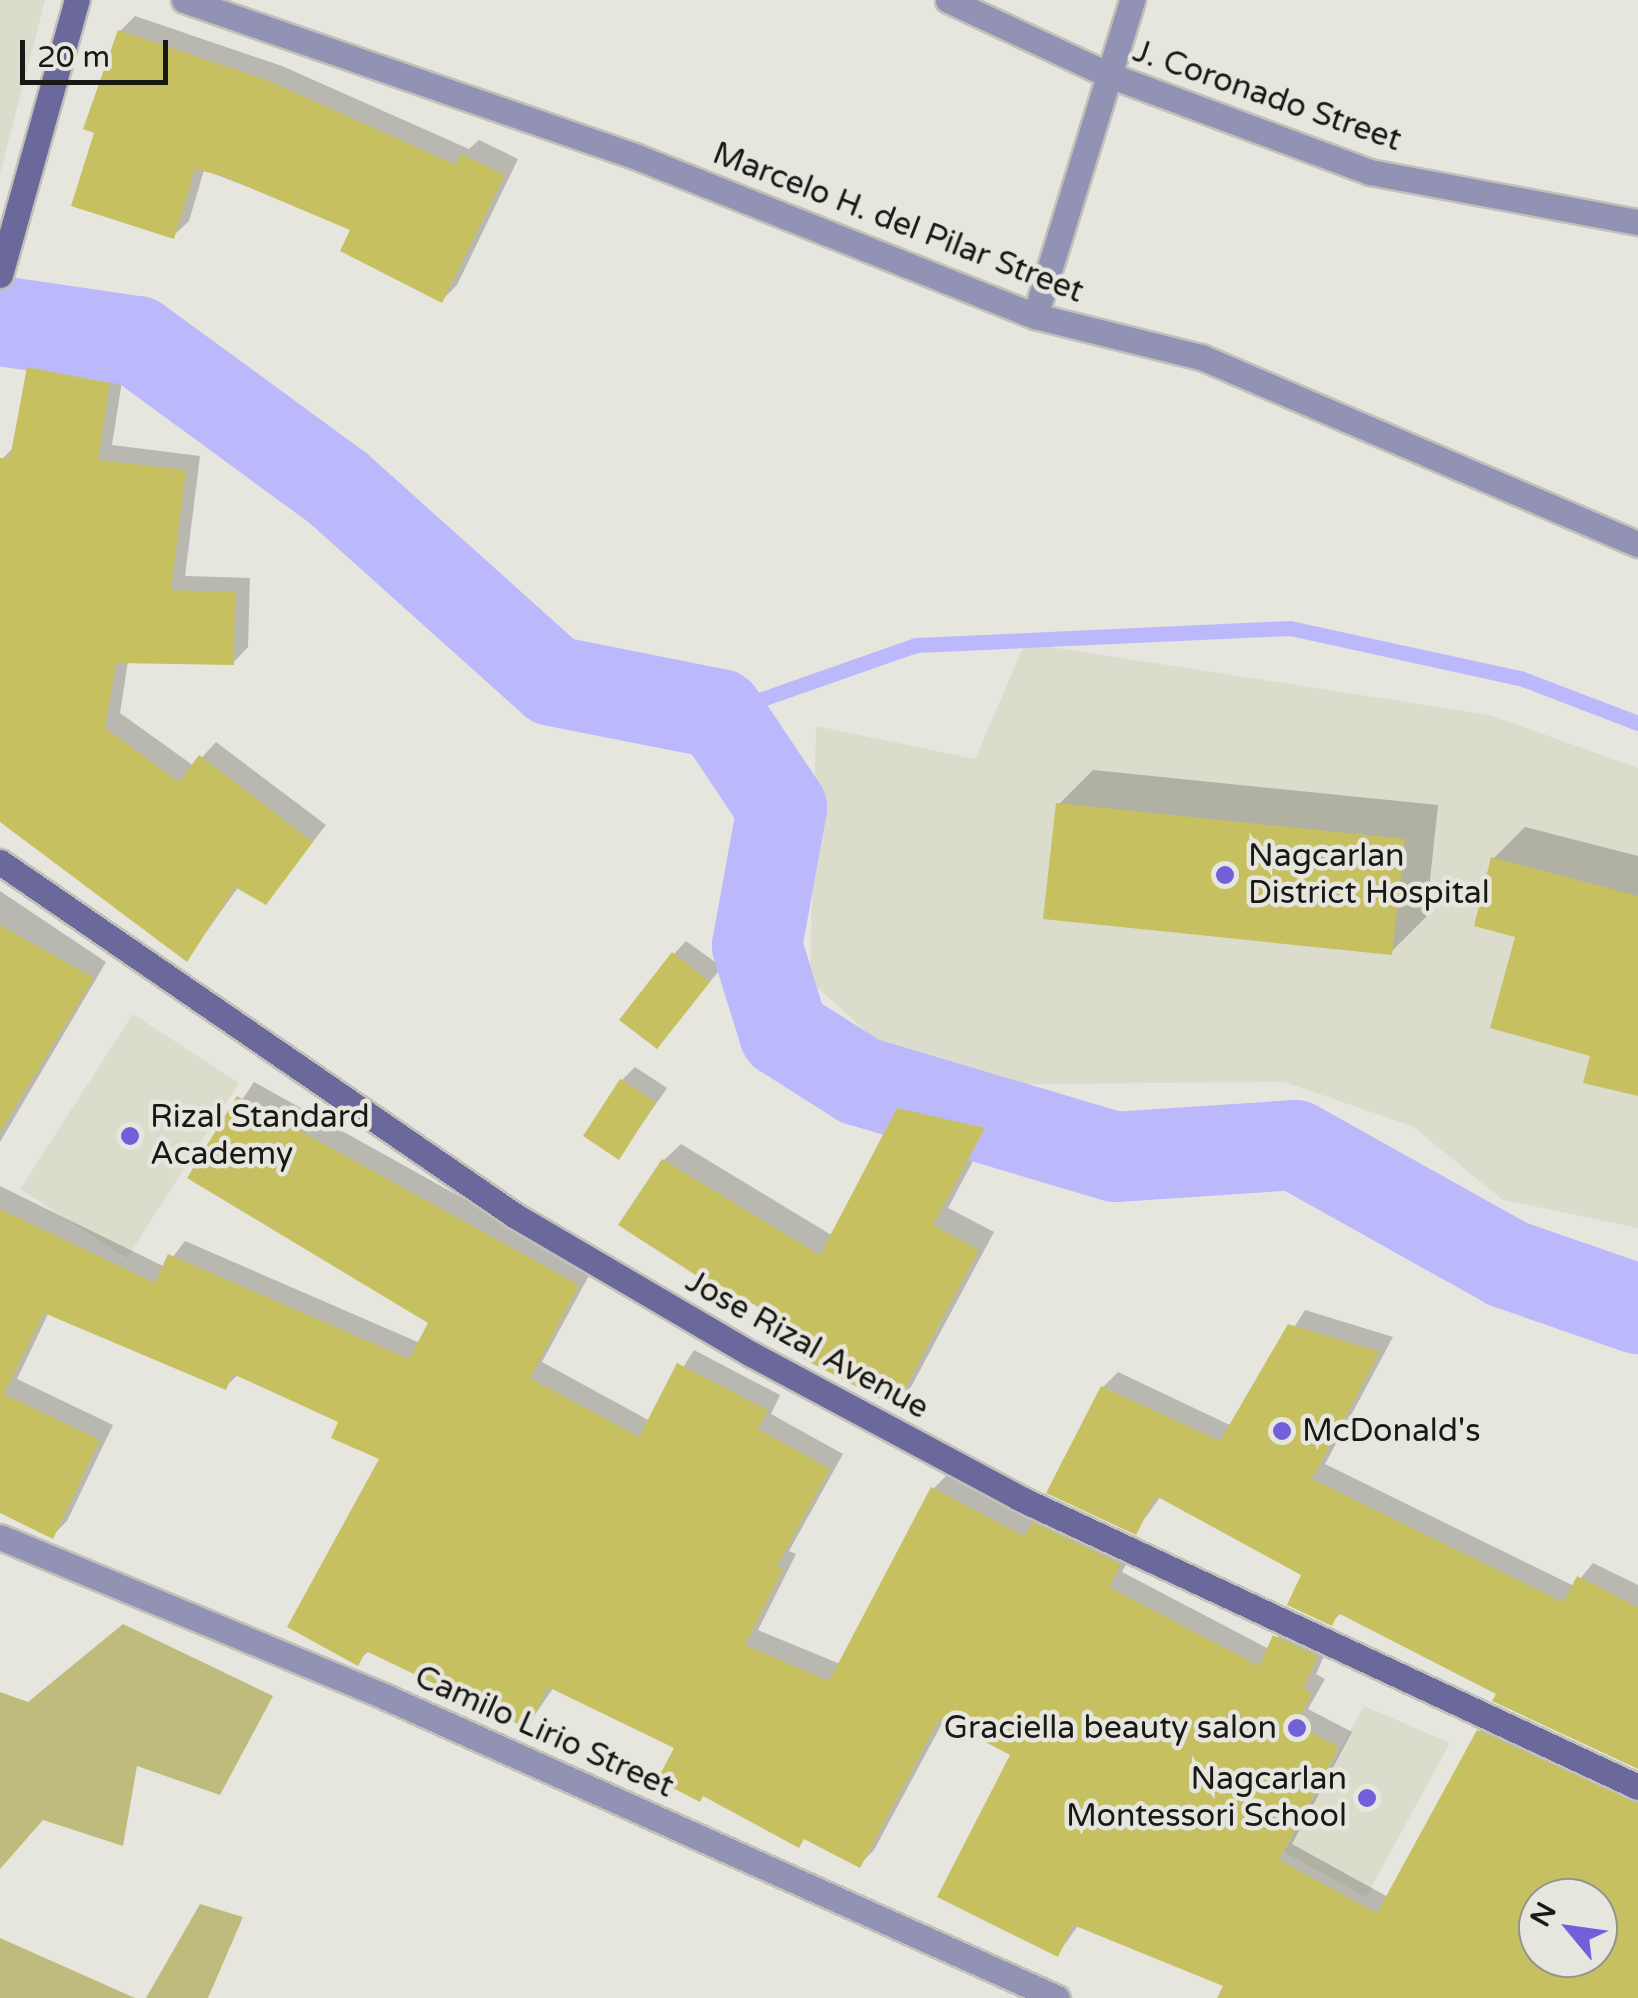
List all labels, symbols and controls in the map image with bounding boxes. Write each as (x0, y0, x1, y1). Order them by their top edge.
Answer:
scale bar (25, 20, 172, 82)
street label: J. Coronado Street (1128, 32, 1406, 160)
text: 20 m (37, 39, 110, 76)
street label: Marcelo H. del Pilar Street (707, 134, 1089, 312)
place label: Nagcarlan District Hospital (1248, 838, 1490, 913)
marker: Nagcarlan District Hospital (1212, 862, 1238, 888)
place label: Rizal Standard Academy (150, 1099, 370, 1174)
marker: Rizal Standard Academy (119, 1125, 141, 1147)
street label: Jose Rizal Avenue (679, 1262, 935, 1428)
place label: McDonald's (1302, 1412, 1480, 1450)
marker: McDonald's (1271, 1420, 1293, 1442)
street label: Camilo Lirio Street (409, 1658, 679, 1806)
place label: Graciella beauty salon (944, 1709, 1277, 1747)
marker: Graciella beauty salon (1286, 1717, 1308, 1739)
place label: Nagcarlan Montessori School (1066, 1761, 1347, 1836)
marker: Nagcarlan Montessori School (1356, 1787, 1378, 1809)
north arrow (1518, 1878, 1618, 1978)
text: N (1523, 1896, 1564, 1933)

